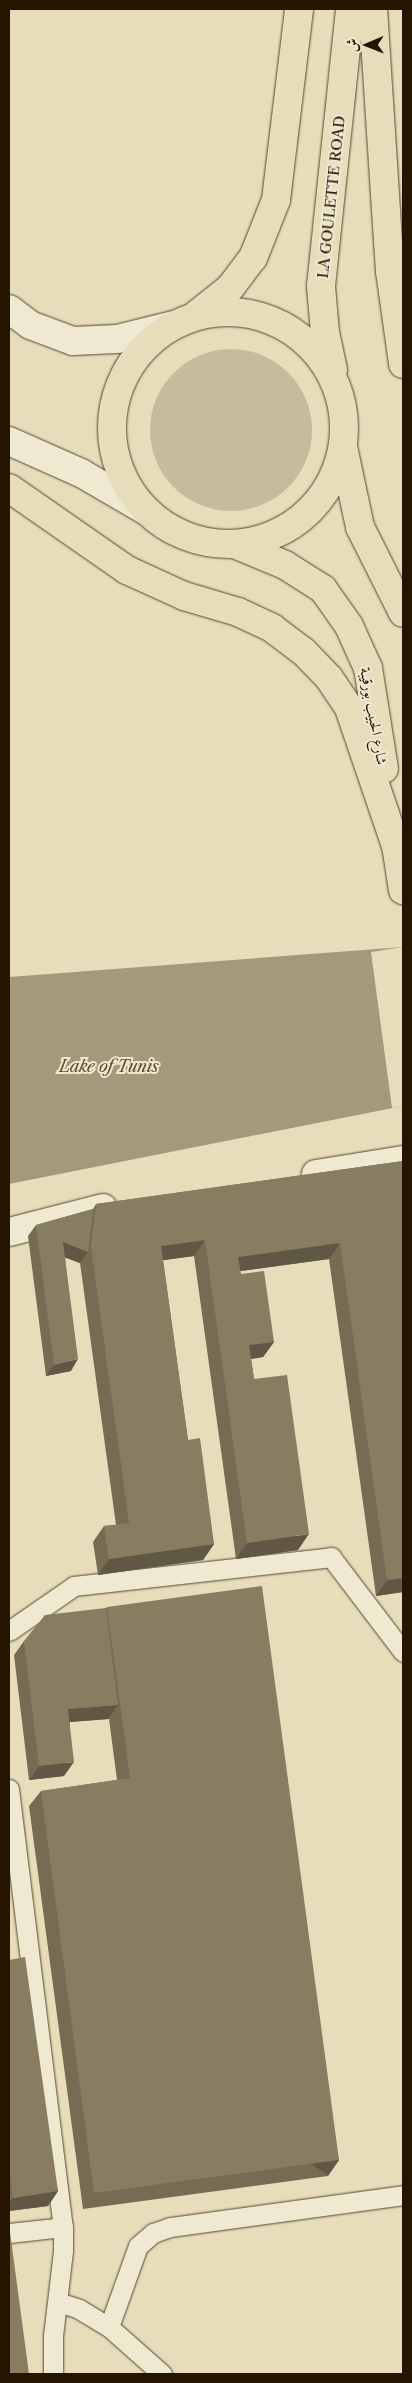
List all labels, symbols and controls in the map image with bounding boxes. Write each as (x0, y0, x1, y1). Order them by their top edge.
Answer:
north arrow (342, 20, 392, 70)
text: ش (343, 38, 361, 52)
street label: LA GOULETTE ROAD (313, 115, 349, 279)
street label: شارع الحبيب بورقيبة (357, 666, 391, 766)
water label: Lake of Tunis (59, 1056, 159, 1076)

